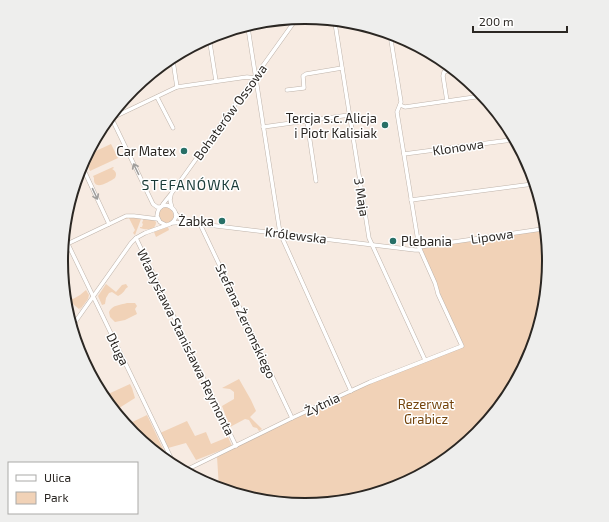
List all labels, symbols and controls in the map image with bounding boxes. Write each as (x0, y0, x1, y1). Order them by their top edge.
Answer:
scale bar (473, 8, 567, 34)
text: 200 m (479, 14, 513, 28)
street label: Bohaterów Ossowa (190, 61, 270, 163)
place label: Tercja s.c. Alicja i Piotr Kalisiak (286, 110, 377, 141)
marker: Tercja s.c. Alicja i Piotr Kalisiak (380, 120, 390, 130)
street label: Klonowa (431, 135, 485, 159)
place label: Car Matex (116, 143, 176, 159)
marker: Car Matex (179, 146, 189, 156)
one-way arrow (132, 164, 139, 176)
district label: STEFANÓWKA (142, 176, 240, 193)
street label: 3 Maja (351, 176, 373, 218)
one-way arrow (92, 188, 99, 200)
place label: Żabka (178, 213, 214, 229)
marker: Żabka (217, 216, 227, 226)
street label: Królewska (264, 223, 328, 247)
street label: Lipowa (470, 225, 514, 247)
place label: Plebania (401, 233, 452, 249)
marker: Plebania (388, 236, 398, 246)
street label: Władysława Stanisława Reymonta (134, 246, 238, 438)
street label: Stefana Żeromskiego (212, 261, 280, 381)
street label: Długa (103, 330, 133, 368)
street label: Żytnia (302, 389, 342, 419)
park label: Rezerwat Grabicz (398, 396, 454, 427)
legend (8, 462, 138, 514)
text: Ulica (44, 470, 71, 484)
text: Park (44, 490, 69, 504)

